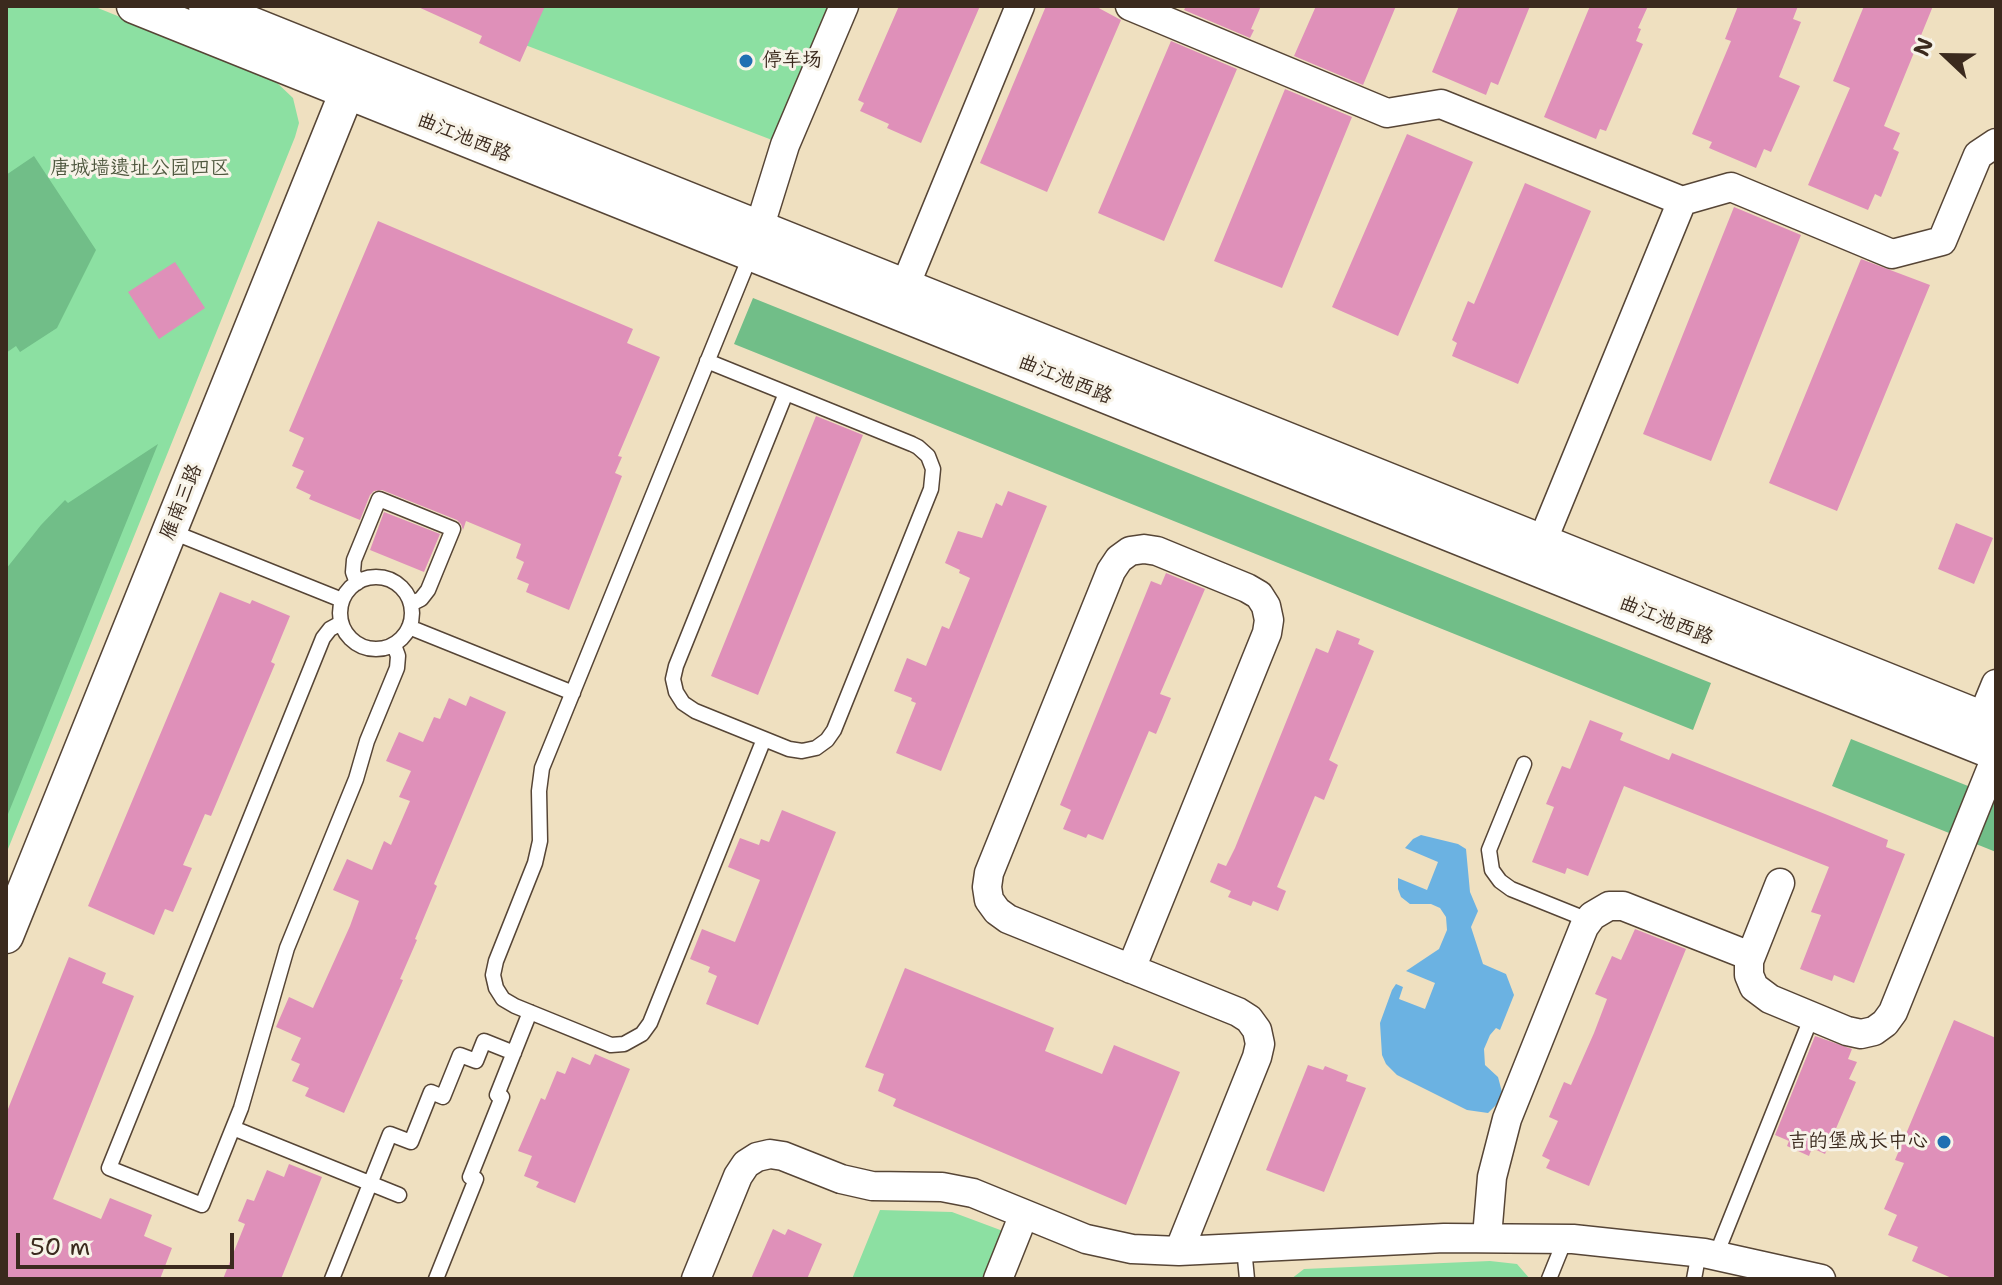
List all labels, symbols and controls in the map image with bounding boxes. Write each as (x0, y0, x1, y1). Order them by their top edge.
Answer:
north arrow (1906, 16, 1986, 96)
text: N (1907, 33, 1940, 60)
place label: 停车场 (762, 49, 822, 73)
marker: 停车场 (737, 52, 755, 70)
street label: 曲江池西路 (413, 108, 515, 168)
park label: 唐城墙遗址公园四区 (50, 157, 230, 181)
street label: 曲江池西路 (1014, 350, 1116, 410)
street label: 雁南三路 (156, 460, 208, 544)
street label: 曲江池西路 (1615, 591, 1717, 651)
place label: 吉的堡成长中心 (1788, 1130, 1928, 1154)
marker: 吉的堡成长中心 (1935, 1133, 1953, 1151)
scale bar (20, 1217, 238, 1267)
text: 50 m (30, 1231, 90, 1263)

